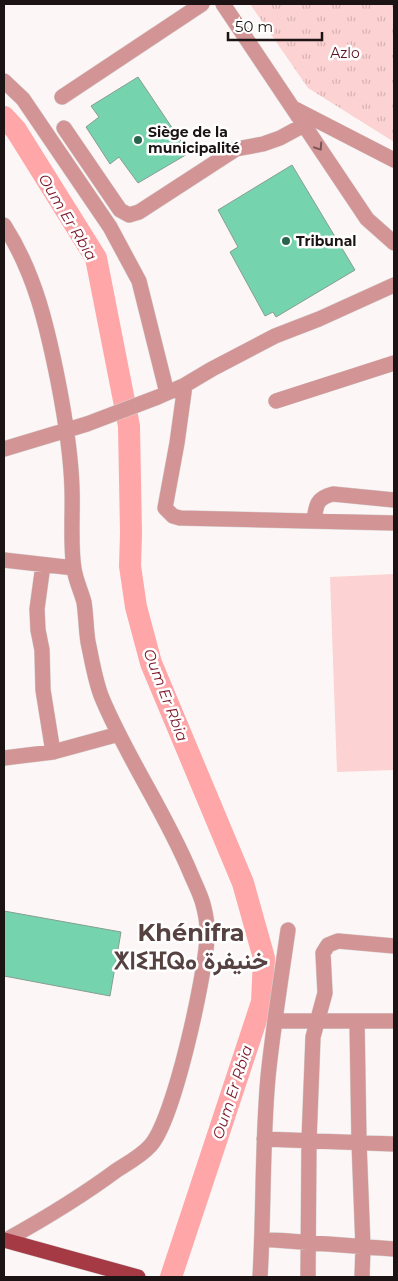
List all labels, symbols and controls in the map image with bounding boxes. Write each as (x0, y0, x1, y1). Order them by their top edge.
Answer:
scale bar (228, 10, 322, 42)
text: 50 m (235, 17, 273, 36)
park label: Azlo (330, 44, 360, 62)
place label: Siège de la municipalité (148, 123, 240, 157)
marker: Siège de la municipalité (132, 134, 144, 146)
one-way arrow (313, 141, 322, 151)
water label: Oum Er Rbia (35, 170, 101, 264)
place label: Tribunal (296, 232, 357, 250)
marker: Tribunal (280, 235, 292, 247)
water label: Oum Er Rbia (140, 646, 192, 744)
district label: Khénifra ⵅⵏⵉⴼⵕⴰ خنيفرة (114, 918, 268, 976)
water label: Oum Er Rbia (208, 1043, 256, 1141)

